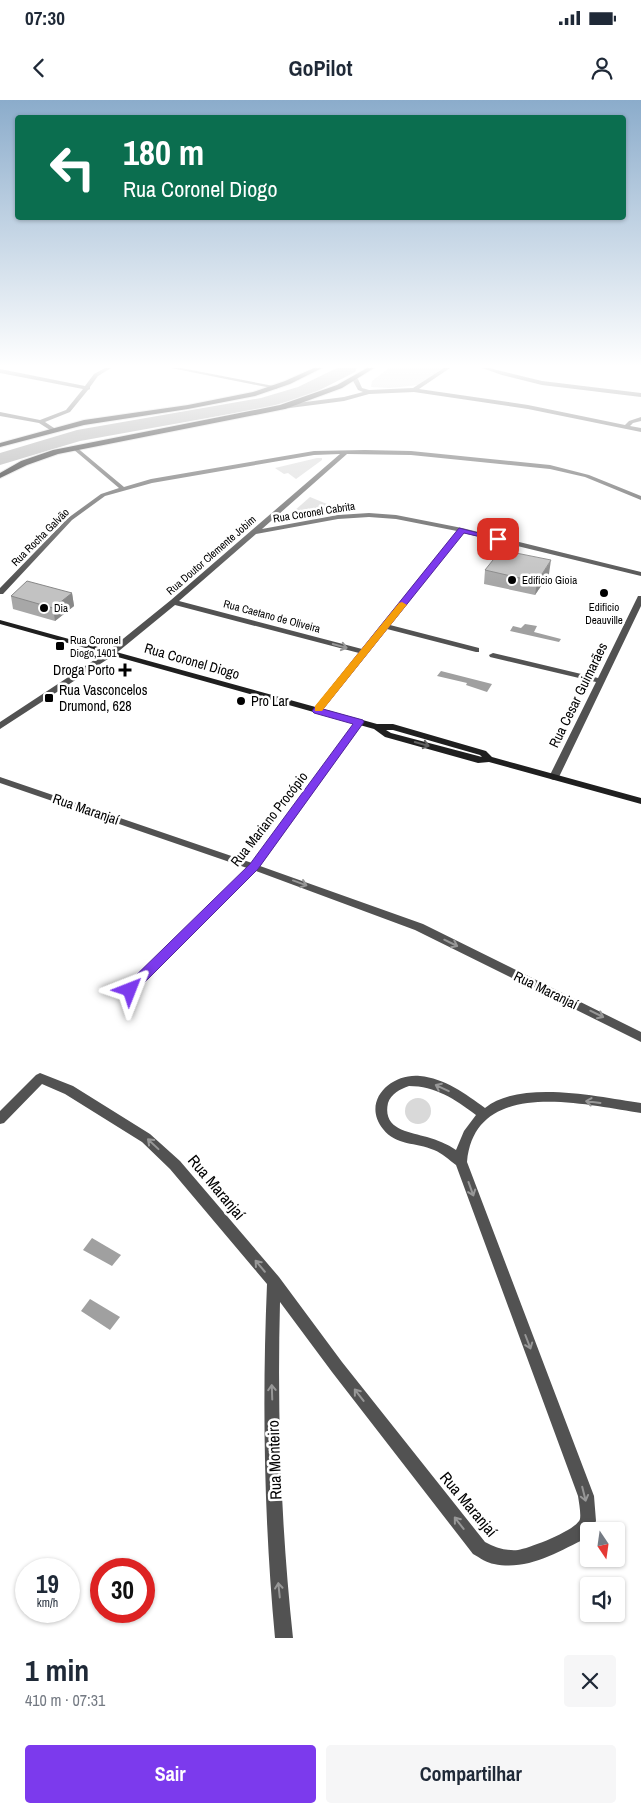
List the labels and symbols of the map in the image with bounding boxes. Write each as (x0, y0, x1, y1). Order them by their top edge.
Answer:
street label: Rua Coronel Cabrita (272, 499, 356, 525)
street label: Rua Rocha Galvão (8, 505, 72, 569)
street label: Rua Doutor Clemente Jobim (163, 512, 259, 598)
pin (477, 518, 519, 560)
place label: Edificio Gioia (522, 573, 577, 587)
marker: Edificio Gioia (506, 574, 518, 586)
marker: Edificio Deauville (598, 587, 610, 599)
street label: Rua Caetano de Oliveira (222, 596, 322, 636)
place label: Edificio Deauville (585, 600, 623, 627)
place label: Dia (54, 601, 68, 615)
marker: Dia (38, 602, 50, 614)
place label: Rua Coronel Diogo,1401 (70, 633, 121, 660)
street label: Rua Coronel Diogo (142, 639, 242, 683)
street label: Rua Cesar Guimarães (545, 639, 611, 751)
marker: Rua Coronel Diogo,1401 (54, 640, 66, 652)
one-way arrow (331, 641, 347, 651)
place label: Droga Porto (53, 661, 115, 679)
marker: Droga Porto (119, 664, 131, 676)
place label: Rua Vasconcelos Drumond, 628 (59, 681, 148, 715)
marker: Rua Vasconcelos Drumond, 628 (43, 692, 55, 704)
place label: Pro Lar (251, 692, 289, 710)
marker: Pro Lar (235, 695, 247, 707)
one-way arrow (413, 740, 429, 750)
street label: Rua Mariano Procópio (226, 768, 312, 870)
street label: Rua Maranjaí (50, 789, 122, 829)
one-way arrow (292, 879, 307, 888)
one-way arrow (443, 938, 458, 948)
position arrow (103, 963, 155, 1015)
street label: Rua Maranjaí (511, 967, 582, 1014)
one-way arrow (589, 1010, 604, 1020)
one-way arrow (435, 1083, 450, 1093)
one-way arrow (585, 1097, 601, 1107)
one-way arrow (147, 1138, 160, 1150)
street label: Rua Maranjaí (183, 1150, 251, 1224)
one-way arrow (467, 1181, 476, 1197)
one-way arrow (255, 1259, 266, 1272)
one-way arrow (524, 1334, 533, 1349)
one-way arrow (267, 1384, 276, 1400)
one-way arrow (353, 1389, 364, 1402)
street label: Rua Monteiro (262, 1420, 286, 1500)
street label: Rua Maranjaí (435, 1467, 503, 1541)
one-way arrow (580, 1486, 589, 1502)
one-way arrow (454, 1516, 464, 1530)
north arrow (580, 1522, 625, 1568)
speed limit sign: 30 (90, 1558, 155, 1623)
one-way arrow (274, 1582, 284, 1598)

